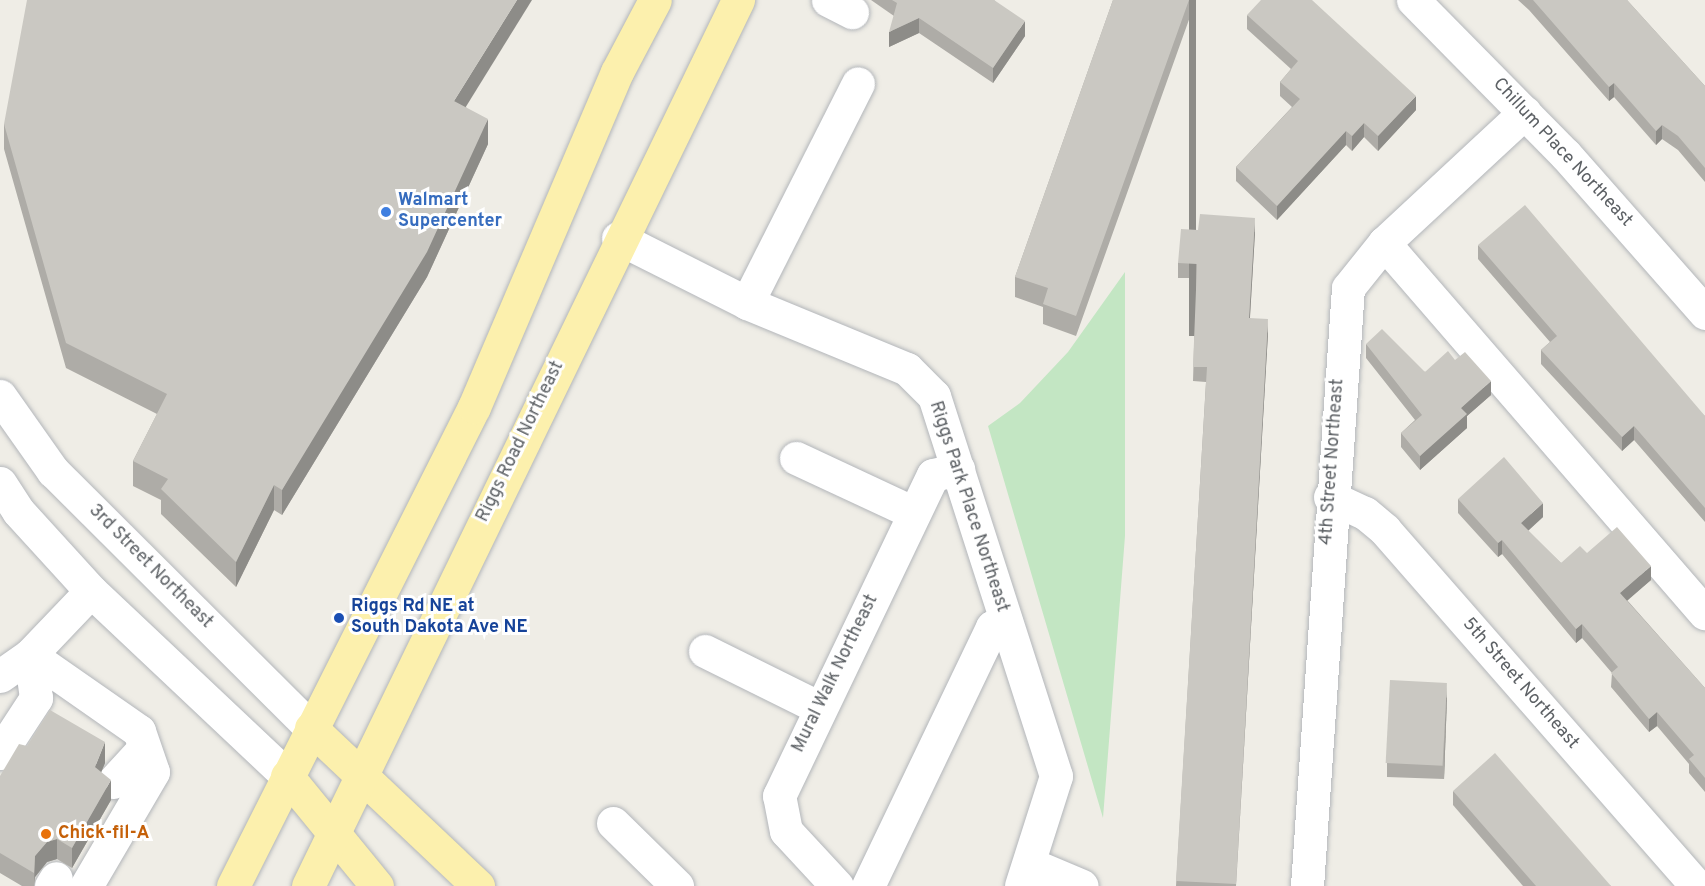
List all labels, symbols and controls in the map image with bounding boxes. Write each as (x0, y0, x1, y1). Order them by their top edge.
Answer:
street label: Chillum Place Northeast (1487, 74, 1637, 232)
place label: Walmart Supercenter (398, 191, 502, 234)
marker: Walmart Supercenter (379, 205, 393, 219)
street label: Riggs Road Northeast (473, 358, 569, 526)
street label: 4th Street Northeast (1316, 378, 1350, 546)
street label: Riggs Park Place Northeast (924, 399, 1012, 615)
street label: 3rd Street Northeast (83, 500, 217, 634)
street label: Mural Walk Northeast (788, 591, 884, 757)
place label: Riggs Rd NE at South Dakota Ave NE (351, 597, 528, 640)
marker: Riggs Rd NE at South Dakota Ave NE (332, 611, 346, 625)
street label: 5th Street Northeast (1457, 614, 1583, 754)
place label: Chick-fil-A (58, 823, 149, 845)
marker: Chick-fil-A (39, 827, 53, 841)

